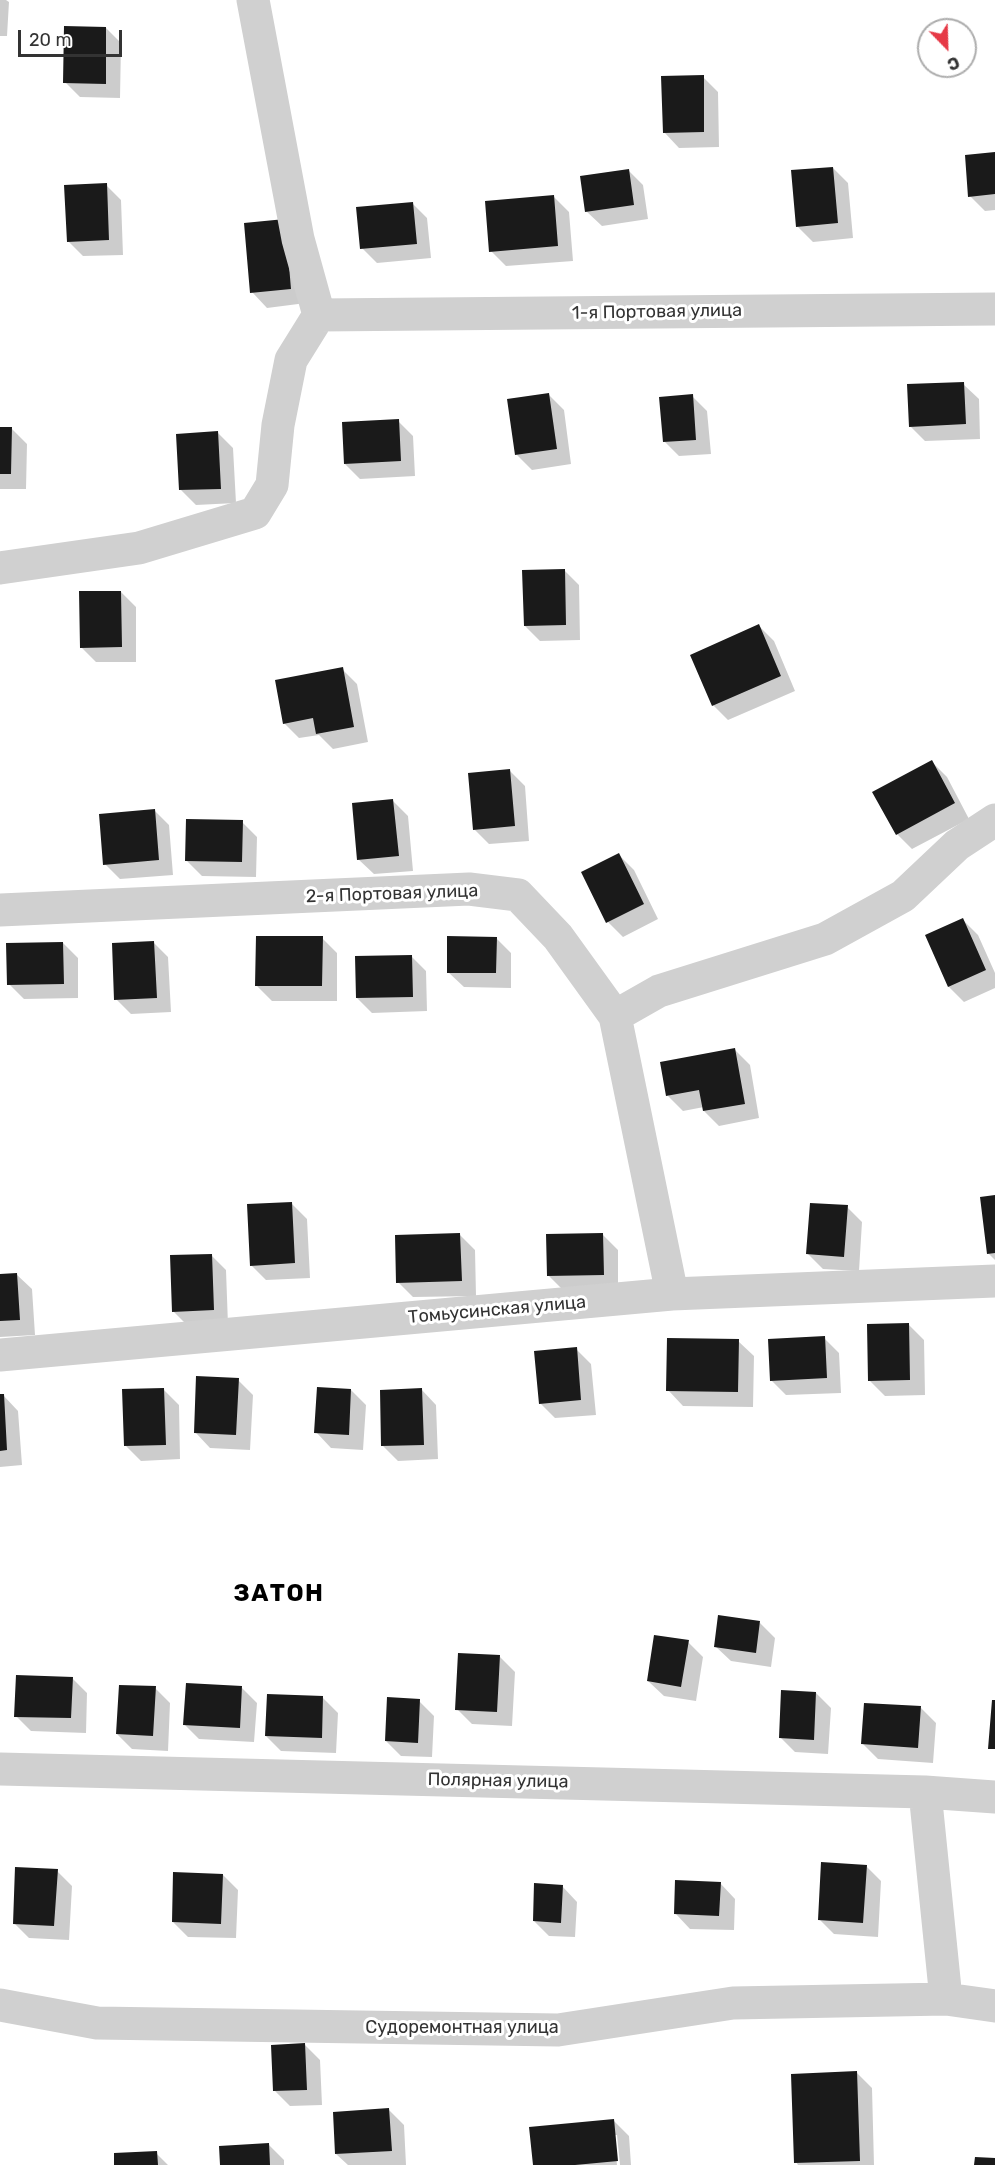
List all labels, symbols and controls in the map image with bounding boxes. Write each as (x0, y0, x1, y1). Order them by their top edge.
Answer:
scale bar (21, 18, 124, 56)
north arrow (917, 18, 977, 78)
text: 20 m (29, 29, 71, 51)
text: С (945, 52, 962, 74)
street label: 1-я Портовая улица (572, 300, 742, 324)
street label: 2-я Портовая улица (305, 880, 479, 908)
street label: Томьусинская улица (407, 1291, 587, 1329)
district label: ЗАТОН (234, 1580, 324, 1608)
street label: Полярная улица (427, 1769, 569, 1793)
street label: Судоремонтная улица (365, 2017, 559, 2039)

